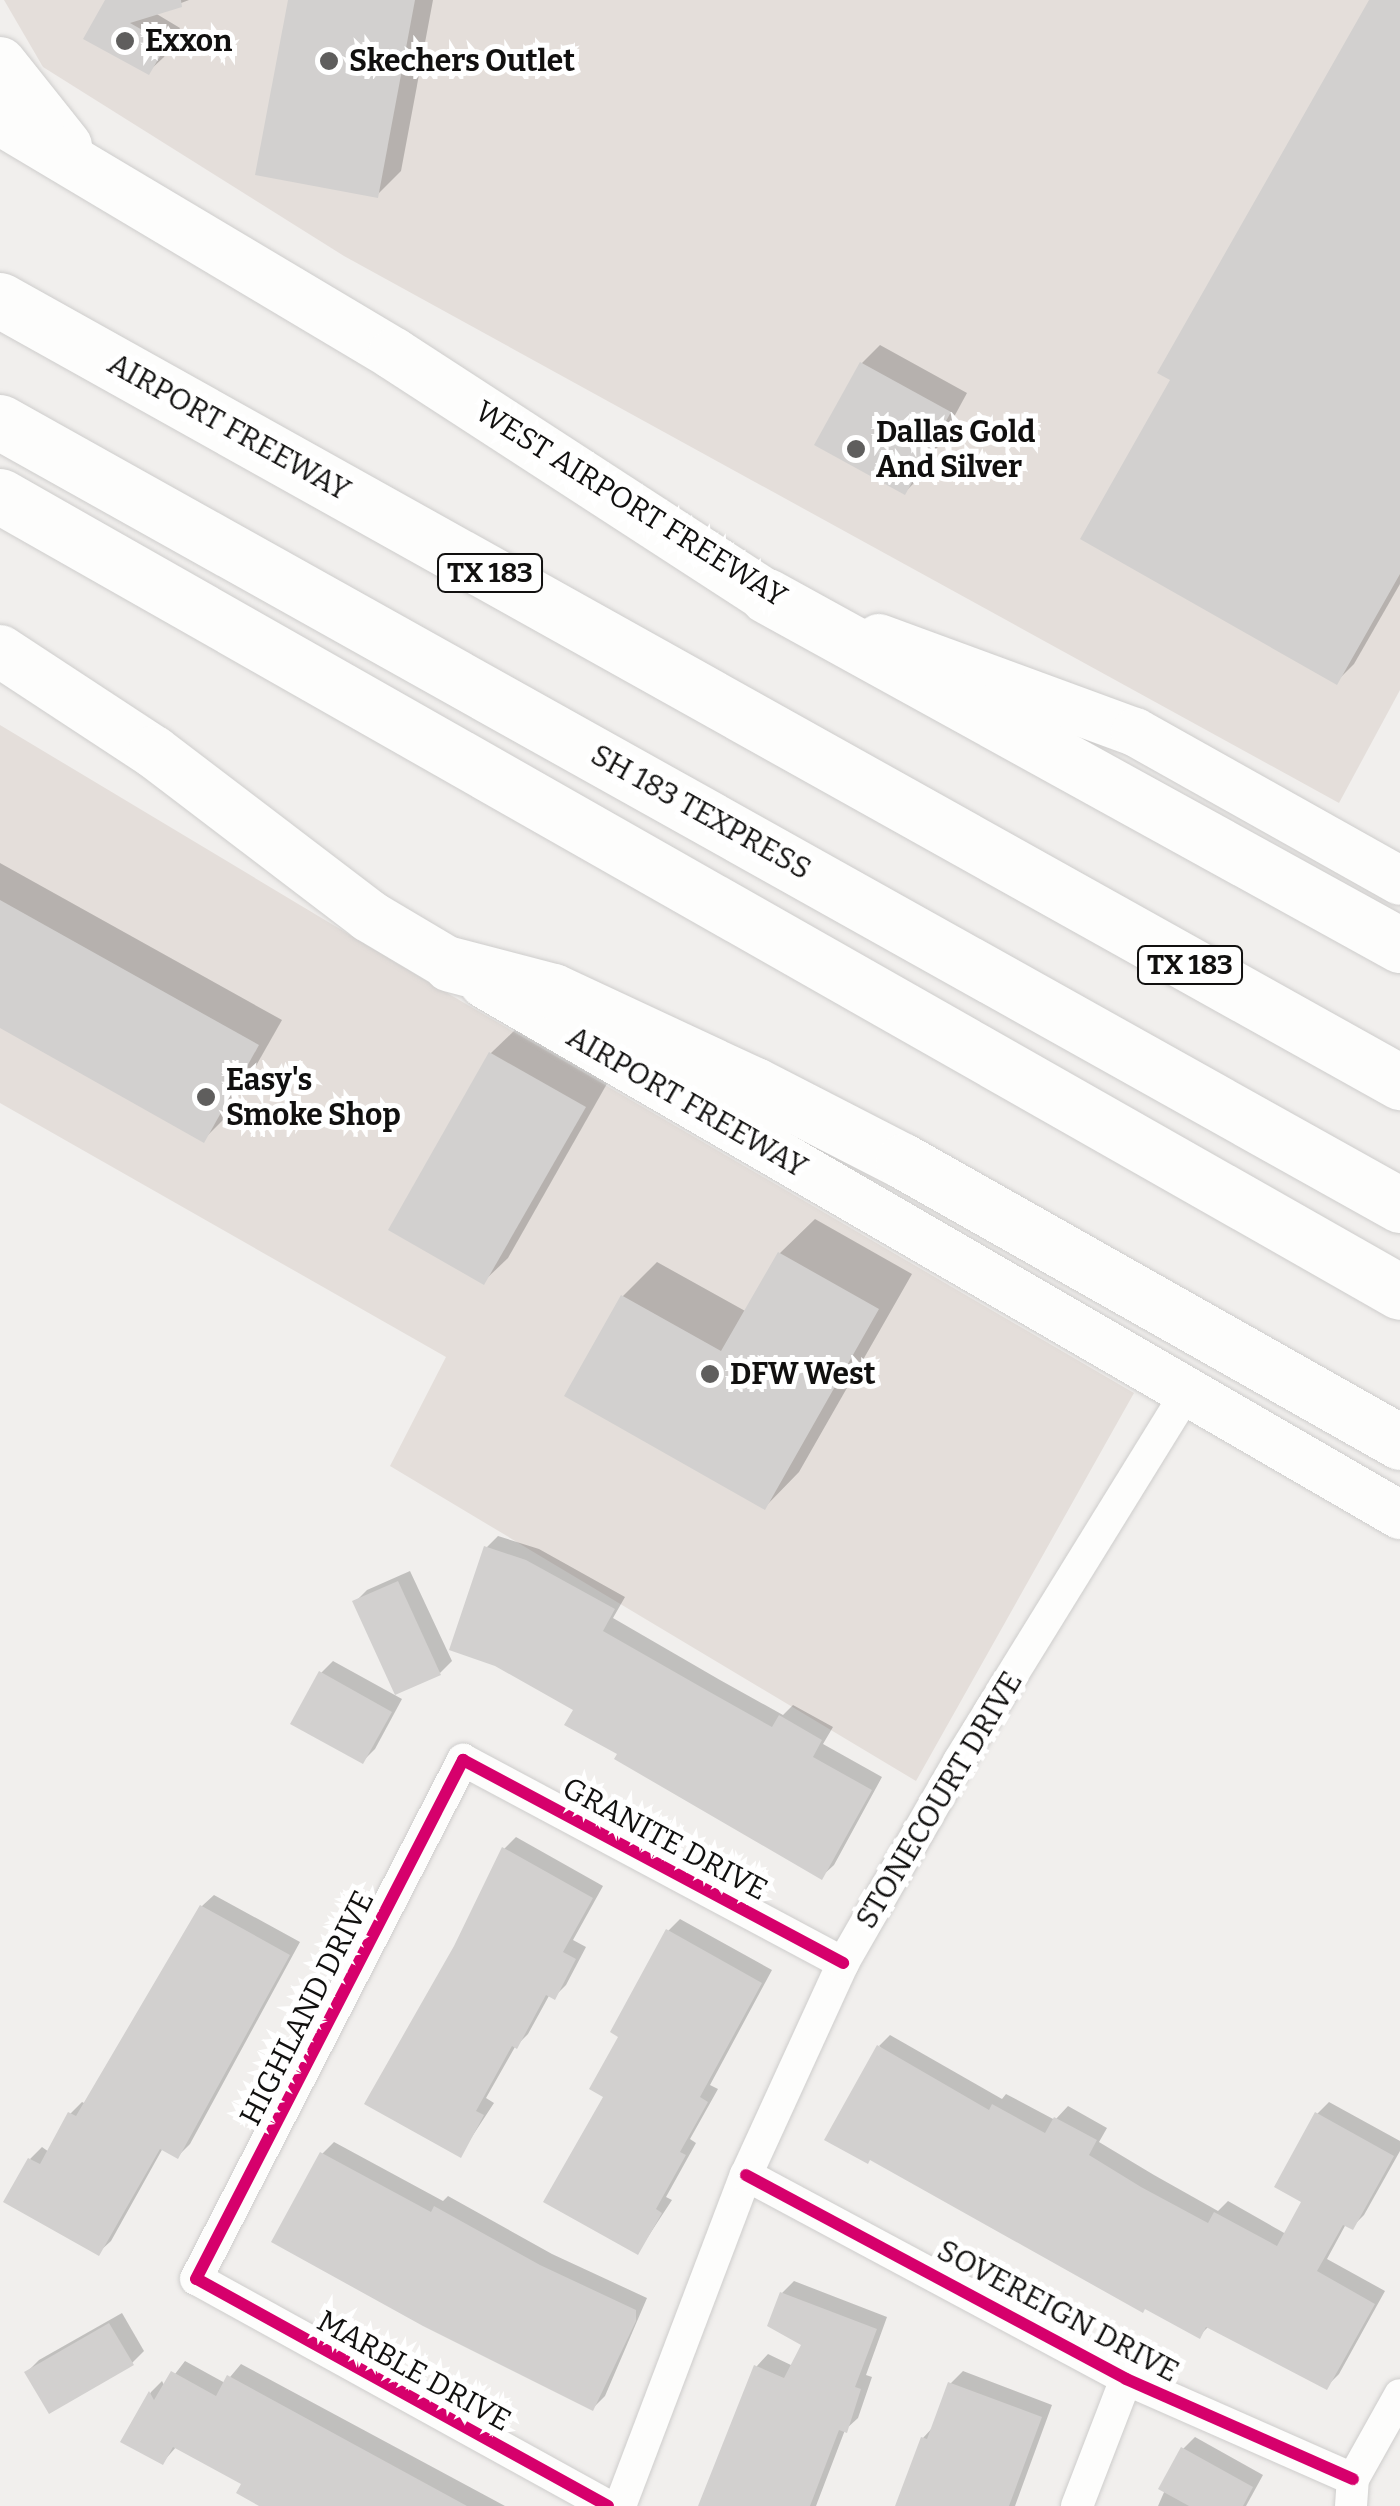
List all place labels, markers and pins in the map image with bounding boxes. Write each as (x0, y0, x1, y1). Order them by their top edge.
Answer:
place label: Exxon (145, 23, 232, 59)
marker: Exxon (114, 30, 136, 52)
place label: Skechers Outlet (349, 43, 575, 79)
marker: Skechers Outlet (318, 50, 340, 72)
place label: Dallas Gold And Silver (876, 414, 1035, 484)
marker: Dallas Gold And Silver (845, 438, 867, 460)
place label: Easy's Smoke Shop (226, 1062, 401, 1132)
marker: Easy's Smoke Shop (195, 1086, 217, 1108)
place label: DFW West (730, 1356, 876, 1392)
marker: DFW West (699, 1363, 721, 1385)

